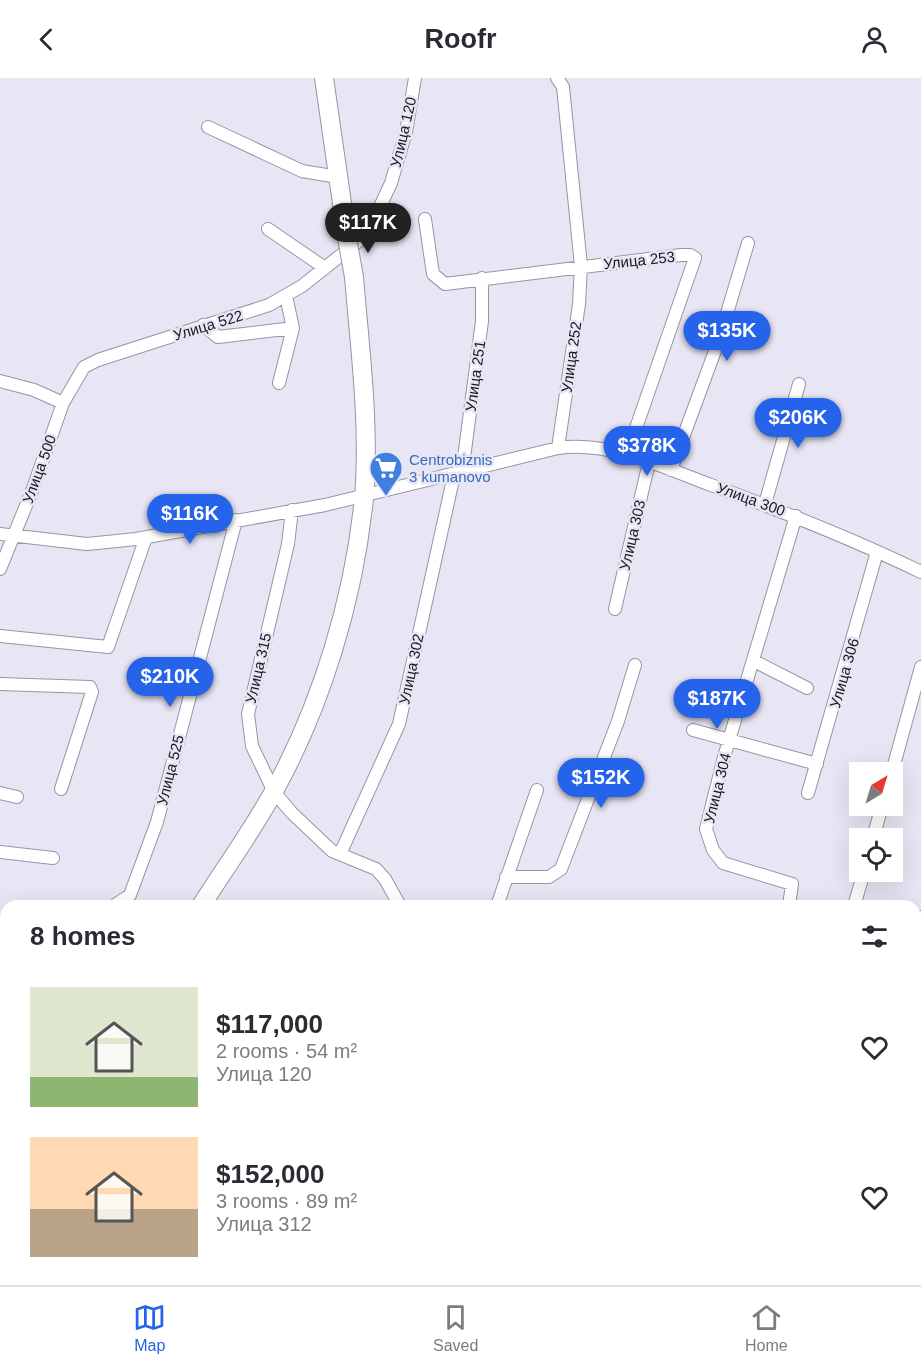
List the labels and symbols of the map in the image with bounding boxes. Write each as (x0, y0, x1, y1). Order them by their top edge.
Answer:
street label: Улица 120 (387, 95, 419, 169)
pin: $117K (326, 203, 410, 254)
street label: Улица 253 (602, 248, 676, 272)
street label: Улица 522 (171, 306, 245, 344)
pin: $135K (685, 311, 769, 362)
street label: Улица 252 (558, 320, 584, 394)
street label: Улица 251 (462, 339, 488, 413)
pin: $206K (756, 398, 840, 449)
pin: $378K (605, 426, 689, 477)
street label: Улица 500 (19, 432, 59, 506)
supermarket icon: Centrobiznis 3 kumanovo (368, 450, 404, 497)
place label: Centrobiznis 3 kumanovo (409, 451, 492, 485)
street label: Улица 300 (714, 479, 788, 519)
pin: $116K (148, 494, 232, 545)
street label: Улица 303 (616, 498, 648, 572)
street label: Улица 315 (242, 631, 274, 705)
street label: Улица 302 (395, 632, 427, 706)
street label: Улица 306 (826, 636, 862, 710)
pin: $210K (128, 657, 212, 708)
pin: $187K (675, 679, 759, 730)
street label: Улица 525 (153, 733, 187, 807)
street label: Улица 304 (700, 751, 734, 825)
pin: $152K (559, 758, 643, 809)
north arrow (849, 762, 903, 816)

